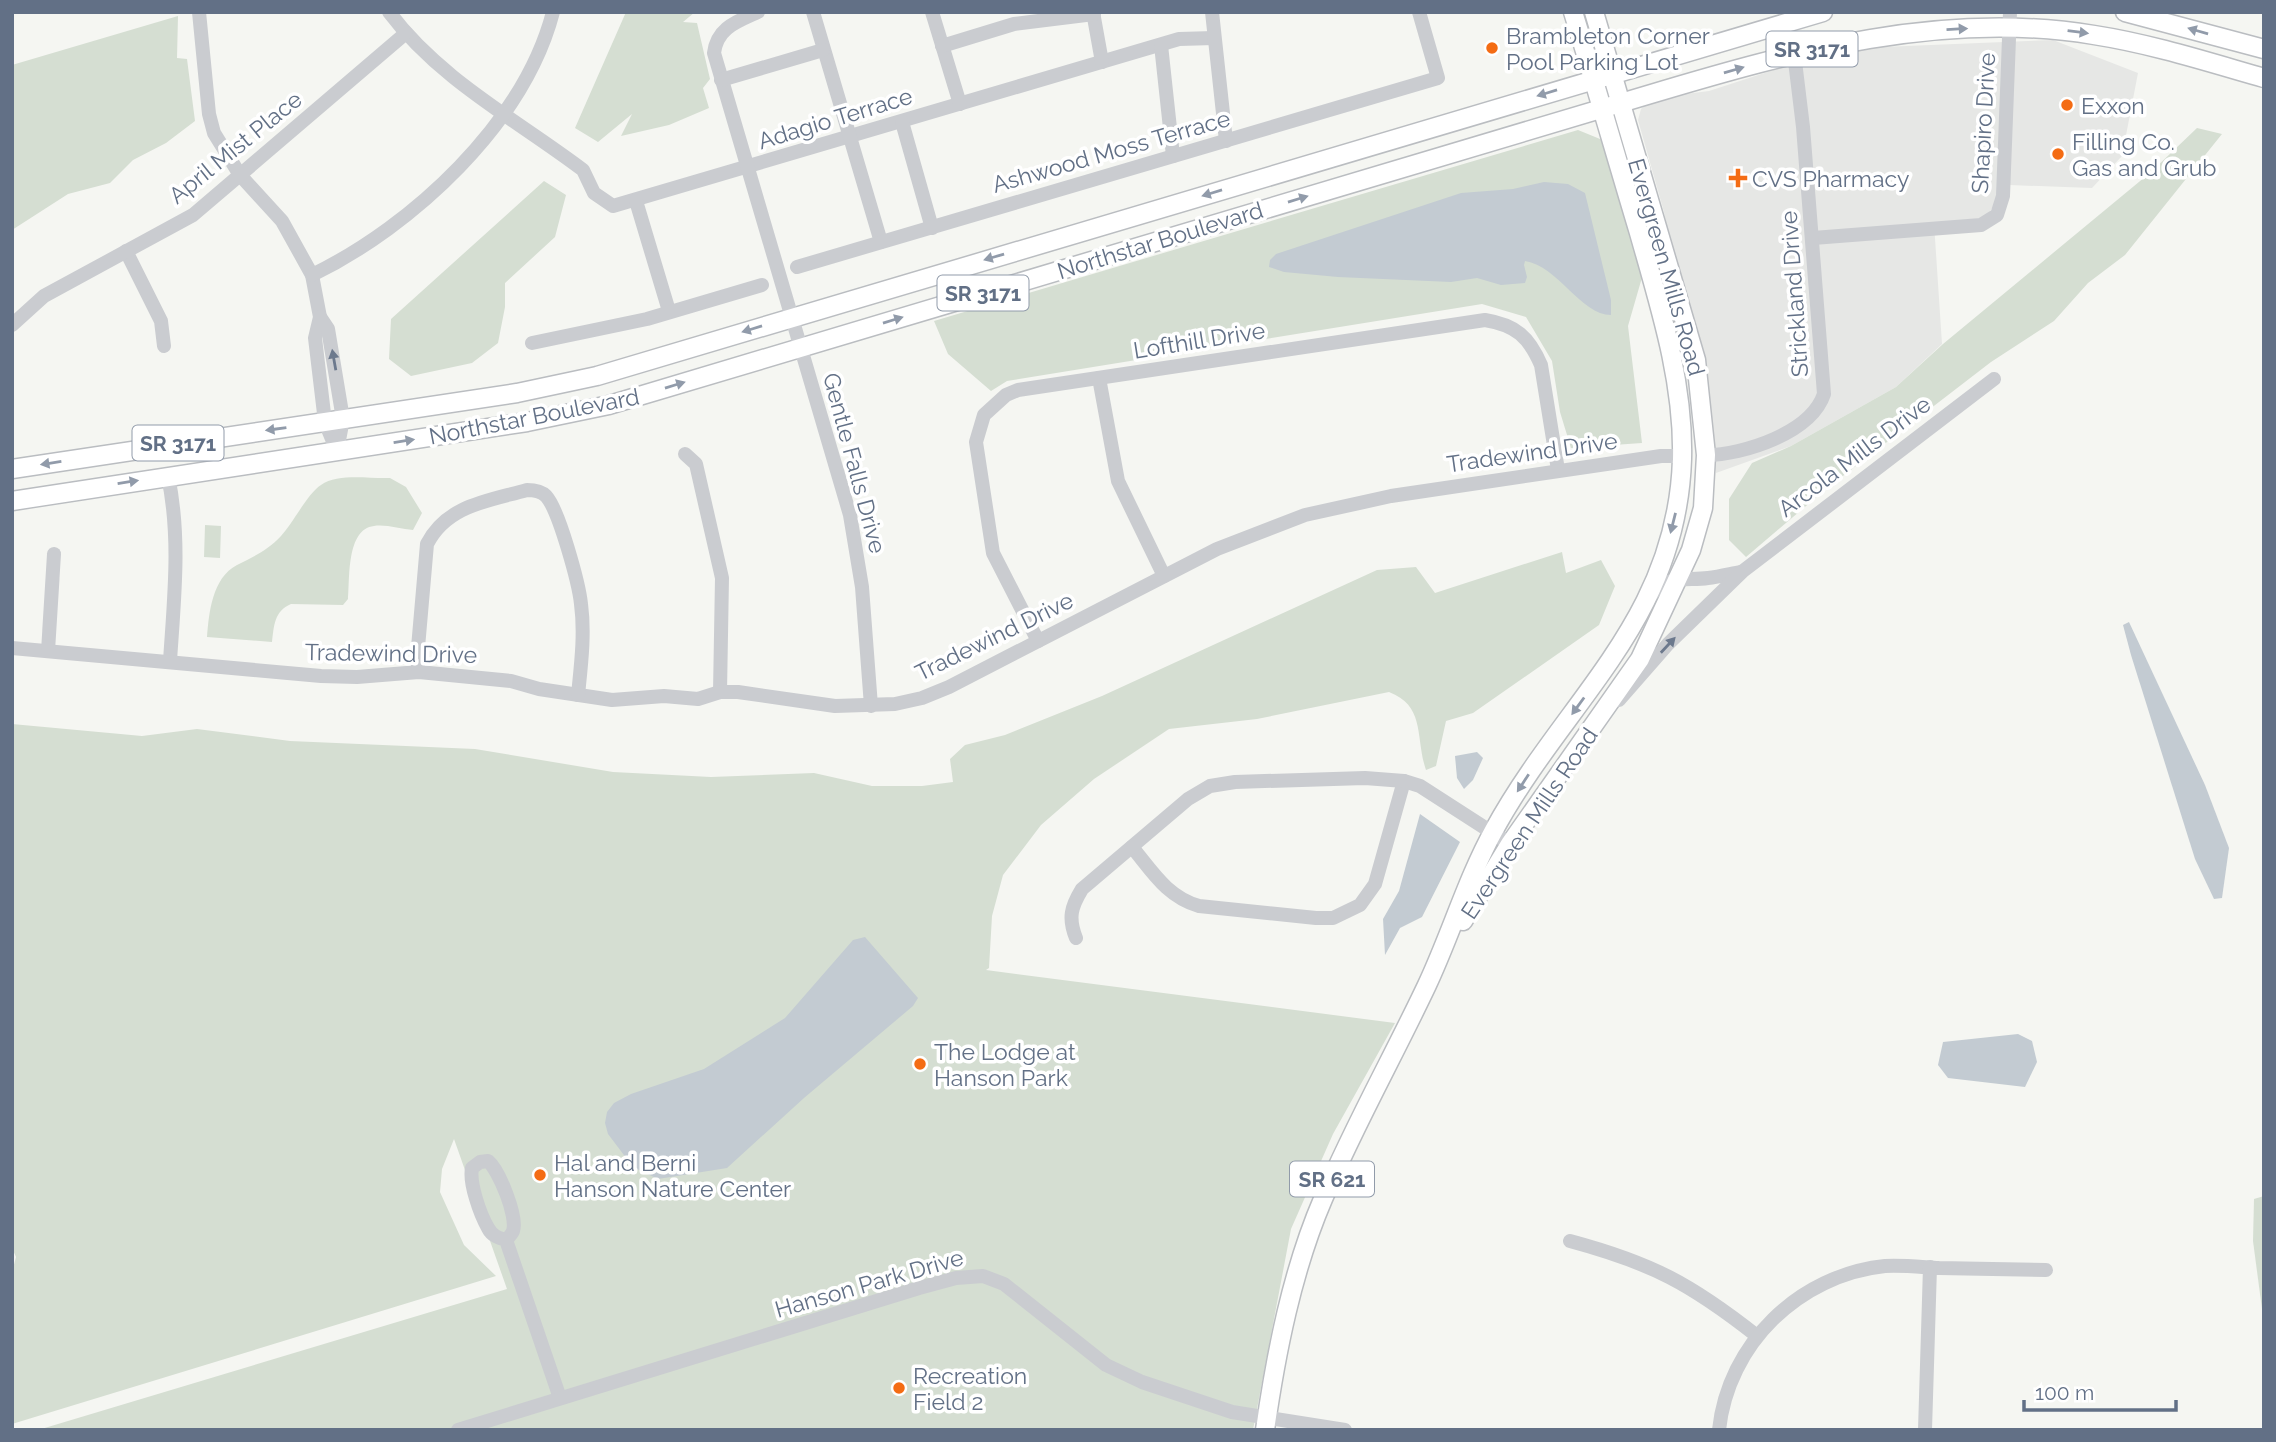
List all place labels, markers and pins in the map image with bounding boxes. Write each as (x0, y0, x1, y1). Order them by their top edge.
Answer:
place label: Brambleton Corner Pool Parking Lot (1506, 22, 1710, 75)
marker: Brambleton Corner Pool Parking Lot (1484, 40, 1500, 56)
place label: Exxon (2081, 92, 2145, 119)
marker: Exxon (2059, 97, 2075, 113)
place label: Filling Co. Gas and Grub (2072, 128, 2217, 181)
marker: Filling Co. Gas and Grub (2050, 146, 2066, 162)
place label: CVS Pharmacy (1752, 165, 1909, 192)
marker: CVS Pharmacy (1730, 170, 1746, 186)
place label: The Lodge at Hanson Park (934, 1038, 1076, 1091)
marker: The Lodge at Hanson Park (912, 1056, 928, 1072)
place label: Hal and Berni Hanson Nature Center (554, 1149, 791, 1202)
marker: Hal and Berni Hanson Nature Center (532, 1167, 548, 1183)
place label: Recreation Field 2 (913, 1362, 1027, 1415)
marker: Recreation Field 2 (891, 1380, 907, 1396)

